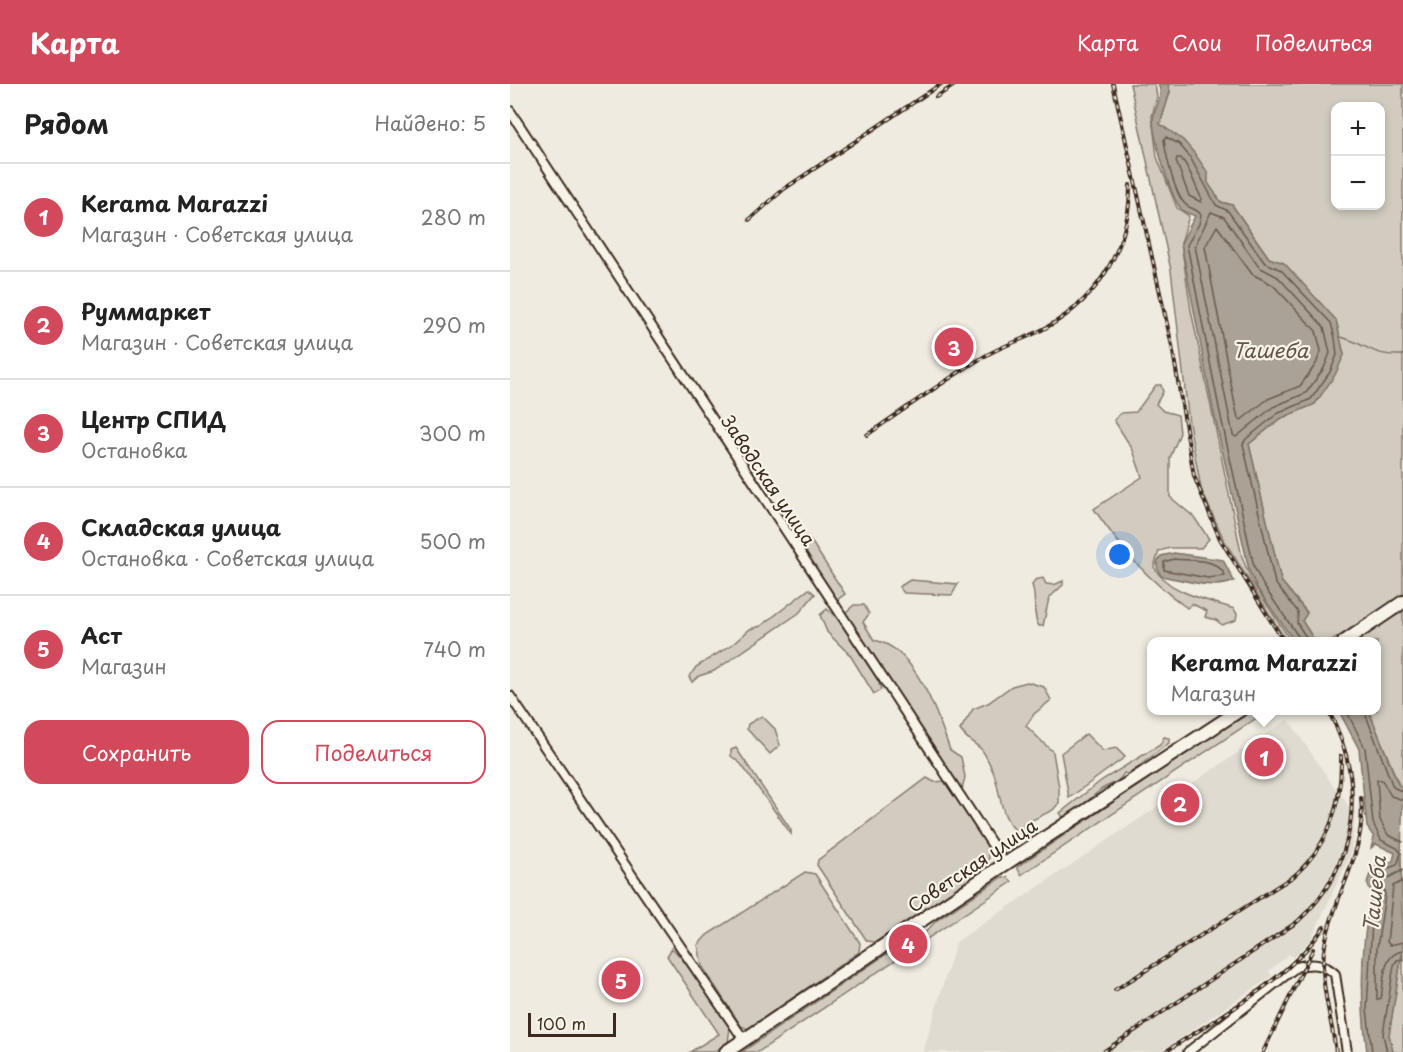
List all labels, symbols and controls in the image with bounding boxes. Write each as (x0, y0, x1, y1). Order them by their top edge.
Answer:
text: Карта (30, 21, 120, 64)
text: Карта (1077, 26, 1139, 58)
text: Слои (1172, 26, 1222, 58)
text: Поделиться (1255, 26, 1373, 58)
map controls (1331, 102, 1385, 210)
button: + (1331, 102, 1385, 156)
text: Рядом (24, 104, 109, 143)
text: Найдено: 5 (375, 108, 486, 138)
button: − (1331, 156, 1385, 210)
text: Kerama Marazzi (81, 186, 268, 219)
text: 1 (39, 202, 48, 232)
text: 280 m (421, 202, 486, 232)
text: Магазин · Советская улица (81, 219, 353, 249)
text: Руммаркет (81, 294, 210, 327)
text: 2 (36, 310, 51, 340)
text: 290 m (422, 310, 486, 340)
pin: 3 (934, 324, 974, 370)
text: Магазин · Советская улица (81, 327, 353, 357)
water label: Ташеба (1232, 335, 1309, 365)
text: Центр СПИД (81, 402, 226, 435)
street label: Заводская улица (715, 409, 823, 551)
text: 3 (37, 418, 50, 448)
text: 300 m (419, 418, 486, 448)
text: Остановка (81, 435, 187, 465)
text: Складская улица (81, 510, 281, 543)
text: 4 (37, 526, 50, 556)
text: 500 m (419, 526, 486, 556)
your location (1105, 540, 1134, 569)
text: Остановка · Советская улица (81, 543, 374, 573)
text: Аст (81, 618, 122, 651)
text: 5 (37, 634, 50, 664)
text: 740 m (423, 634, 486, 664)
popup (1147, 637, 1381, 715)
text: Kerama Marazzi (1170, 645, 1358, 678)
text: Магазин (81, 651, 167, 681)
text: Магазин (1170, 678, 1256, 708)
button: Сохранить (24, 720, 249, 784)
button: Поделиться (261, 720, 486, 784)
pin: 1 (1244, 734, 1284, 780)
pin: 2 (1160, 780, 1200, 826)
street label: Советская улица (902, 811, 1043, 918)
water label: Ташеба (1355, 854, 1393, 933)
pin: 4 (888, 922, 928, 966)
pin: 5 (602, 958, 640, 1002)
scale bar (528, 1010, 616, 1038)
text: 100 m (537, 1011, 586, 1035)

